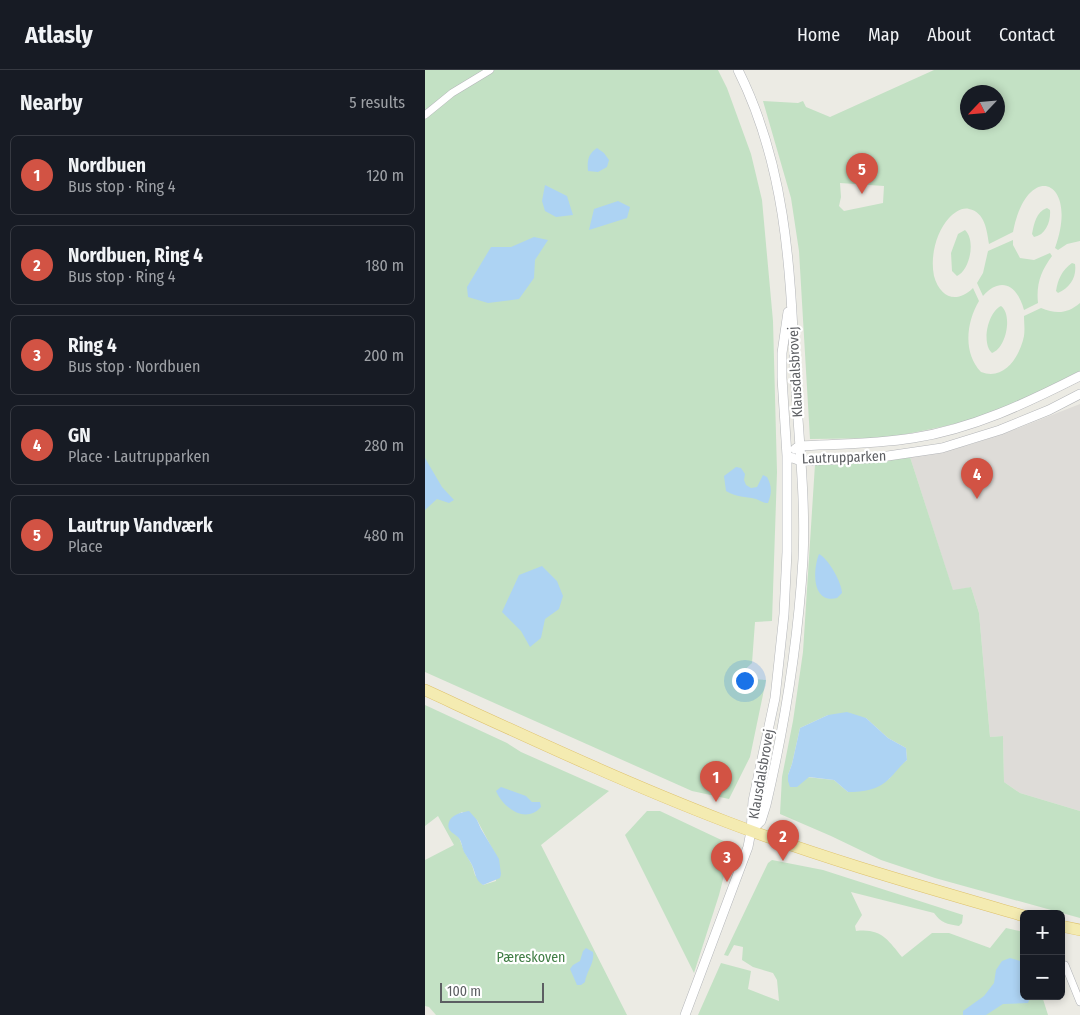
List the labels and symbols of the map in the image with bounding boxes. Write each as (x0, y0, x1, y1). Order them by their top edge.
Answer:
north arrow (960, 85, 1005, 130)
pin: 5 (846, 153, 878, 194)
street label: Klausdalsbrovej (785, 326, 806, 418)
street label: Lautrupparken (802, 448, 886, 467)
pin: 4 (961, 458, 993, 499)
your location (732, 668, 758, 694)
street label: Klausdalsbrovej (745, 728, 778, 820)
pin: 1 (700, 761, 732, 802)
pin: 2 (767, 820, 799, 861)
pin: 3 (711, 841, 743, 882)
park label: Pæreskoven (497, 949, 565, 966)
scale bar (440, 980, 544, 1003)

